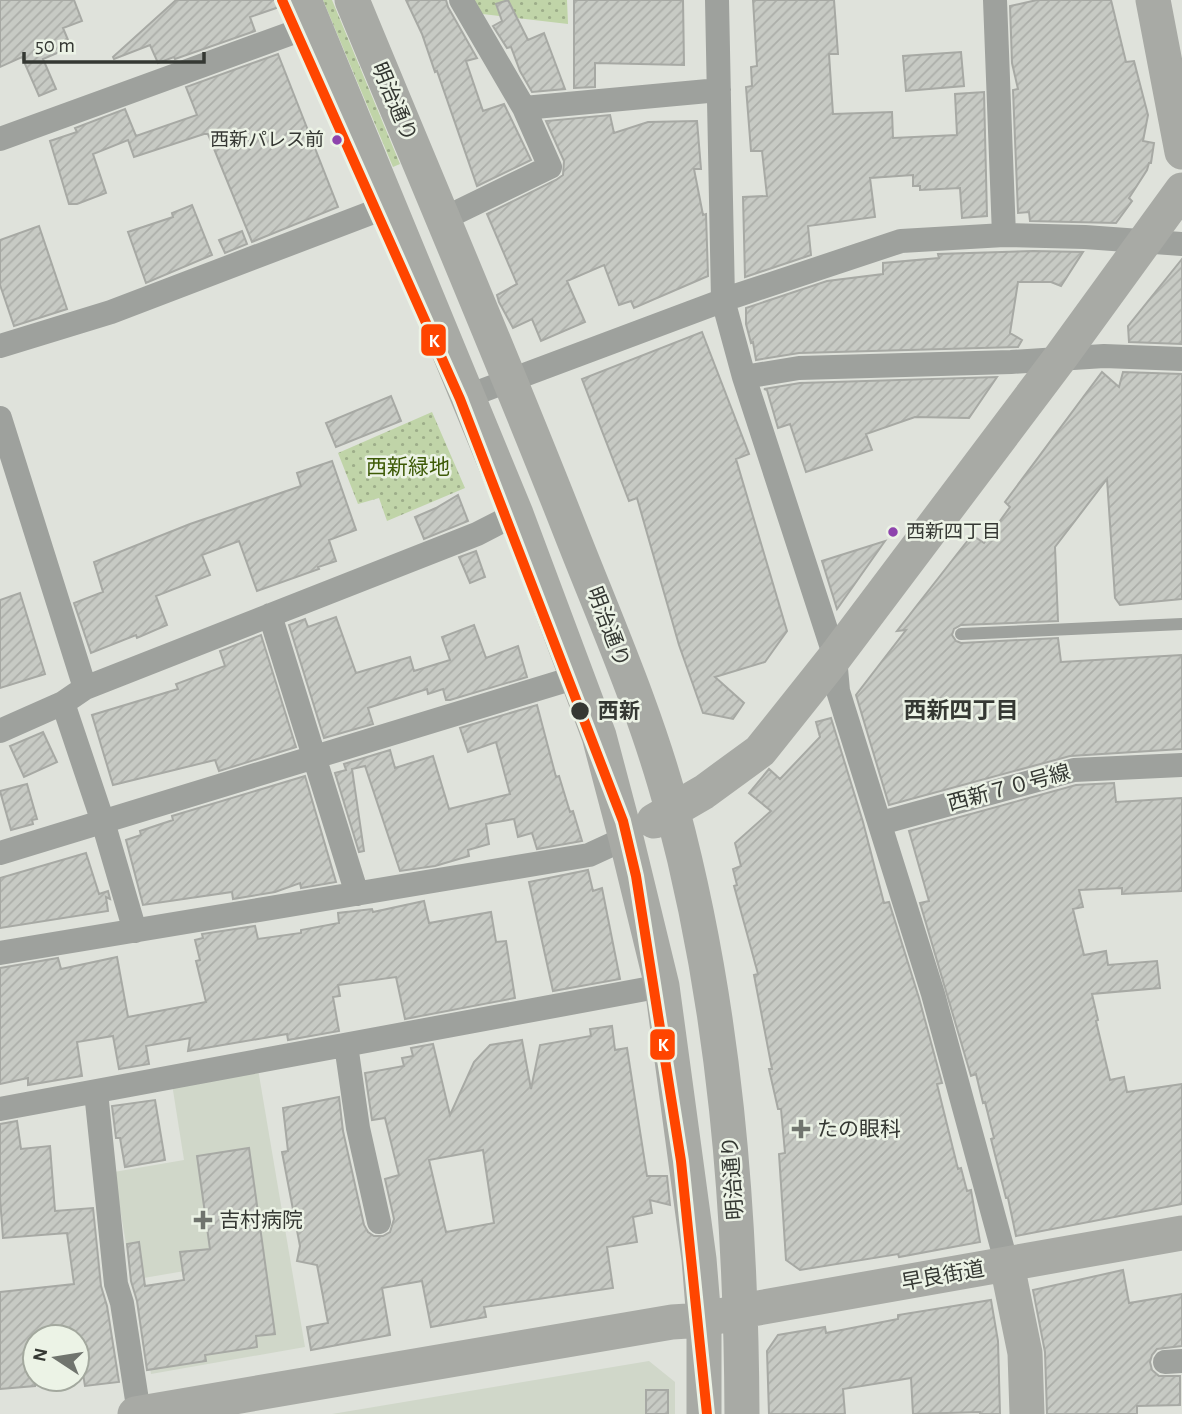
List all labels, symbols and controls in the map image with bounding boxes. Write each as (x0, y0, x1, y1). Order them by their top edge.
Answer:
scale bar (24, 21, 205, 65)
text: 50 m (35, 35, 75, 56)
street label: 明治通り (368, 59, 421, 145)
place label: 西新パレス前 (210, 129, 324, 150)
marker: 西新パレス前 (330, 133, 344, 147)
line badge: K (420, 323, 447, 357)
text: K (428, 332, 440, 351)
park label: 西新緑地 (366, 456, 450, 478)
place label: 西新四丁目 (906, 522, 1001, 542)
marker: 西新四丁目 (886, 525, 900, 539)
street label: 明治通り (583, 584, 634, 670)
district label: 西新四丁目 (904, 698, 1019, 723)
marker: 西新 (569, 700, 591, 722)
place label: 西新 (598, 700, 640, 722)
street label: 西新７０号線 (945, 761, 1073, 814)
line badge: K (649, 1028, 676, 1061)
text: K (657, 1036, 669, 1055)
place label: たの眼科 (817, 1118, 901, 1140)
marker: たの眼科 (791, 1119, 811, 1139)
street label: 明治通り (719, 1135, 746, 1221)
place label: 吉村病院 (219, 1209, 303, 1231)
marker: 吉村病院 (193, 1210, 213, 1230)
street label: 早良街道 (900, 1257, 986, 1294)
north arrow (21, 1323, 91, 1393)
text: N (30, 1346, 52, 1363)

